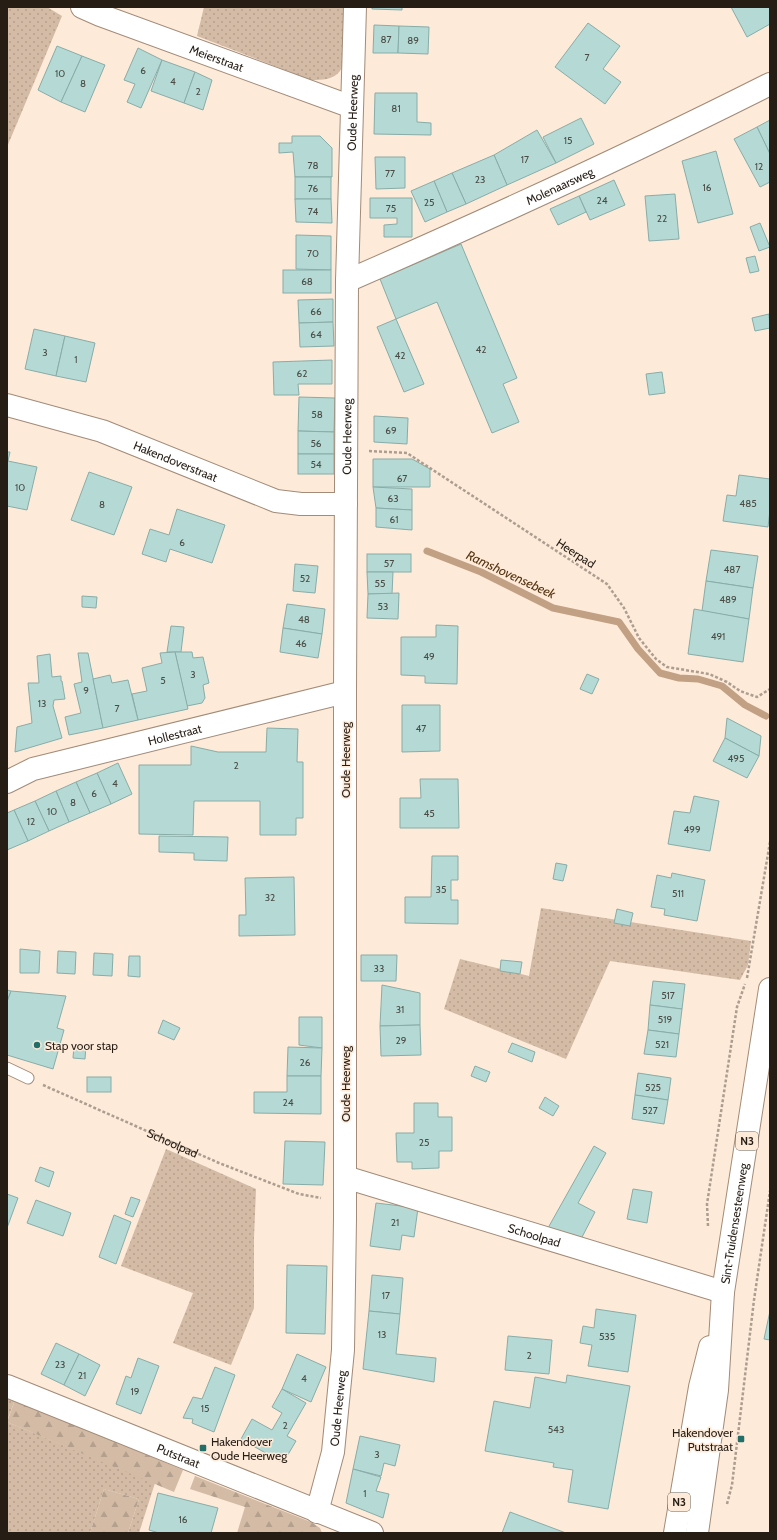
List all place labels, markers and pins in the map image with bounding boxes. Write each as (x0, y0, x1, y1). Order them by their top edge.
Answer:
place label: Stap voor stap (45, 1038, 118, 1053)
marker: Stap voor stap (32, 1040, 42, 1050)
place label: Hakendover Putstraat (672, 1425, 733, 1454)
place label: Hakendover Oude Heerweg (211, 1434, 288, 1463)
marker: Hakendover Putstraat (736, 1434, 746, 1444)
marker: Hakendover Oude Heerweg (198, 1443, 208, 1453)

